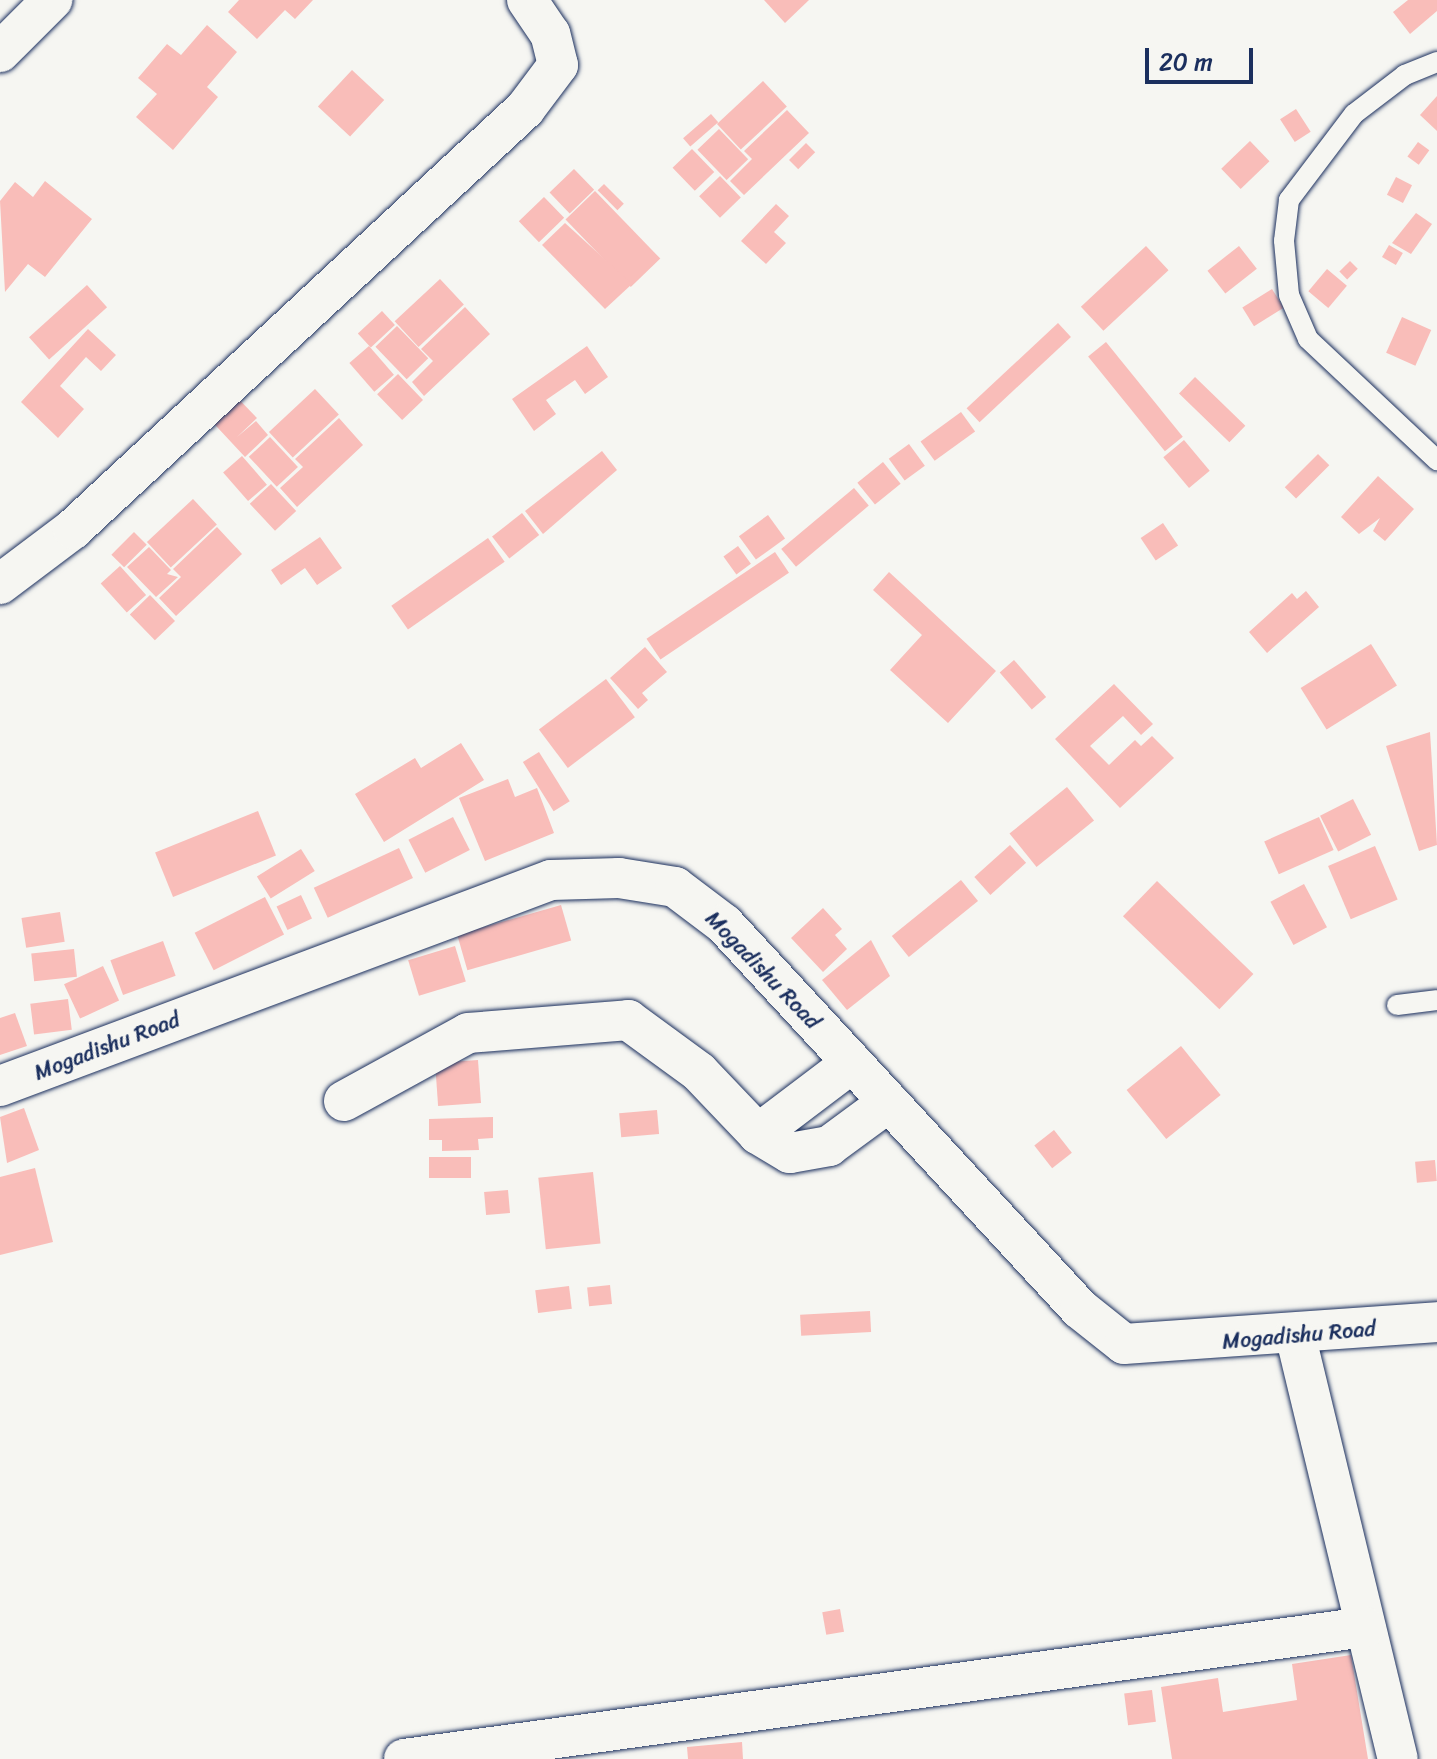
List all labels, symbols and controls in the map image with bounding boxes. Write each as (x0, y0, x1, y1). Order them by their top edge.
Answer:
scale bar (1149, 32, 1257, 82)
text: 20 m (1159, 41, 1213, 83)
street label: Mogadishu Road (700, 905, 826, 1035)
street label: Mogadishu Road (30, 1006, 184, 1086)
street label: Mogadishu Road (1221, 1315, 1377, 1355)

